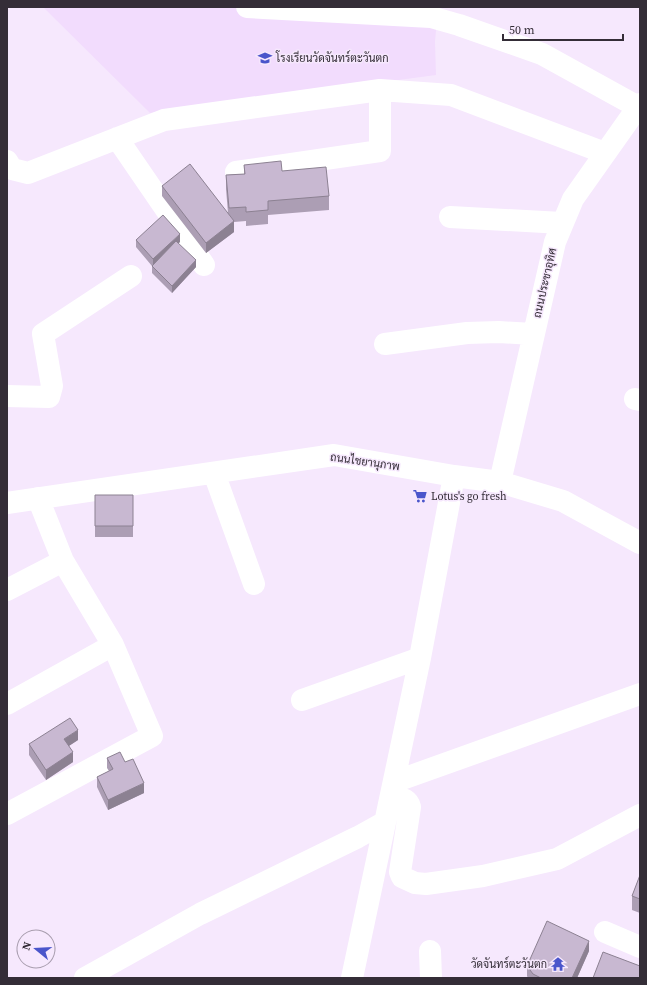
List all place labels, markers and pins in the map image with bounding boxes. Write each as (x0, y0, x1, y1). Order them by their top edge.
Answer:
school or university icon: โรงเรียนวัดจันทร์ตะวันตก (257, 50, 273, 66)
place label: โรงเรียนวัดจันทร์ตะวันตก (275, 50, 389, 66)
supermarket icon: Lotus's go fresh (412, 488, 428, 504)
place label: Lotus's go fresh (431, 489, 507, 504)
place label: วัดจันทร์ตะวันตก (471, 956, 547, 972)
temple icon: วัดจันทร์ตะวันตก (550, 956, 566, 972)

